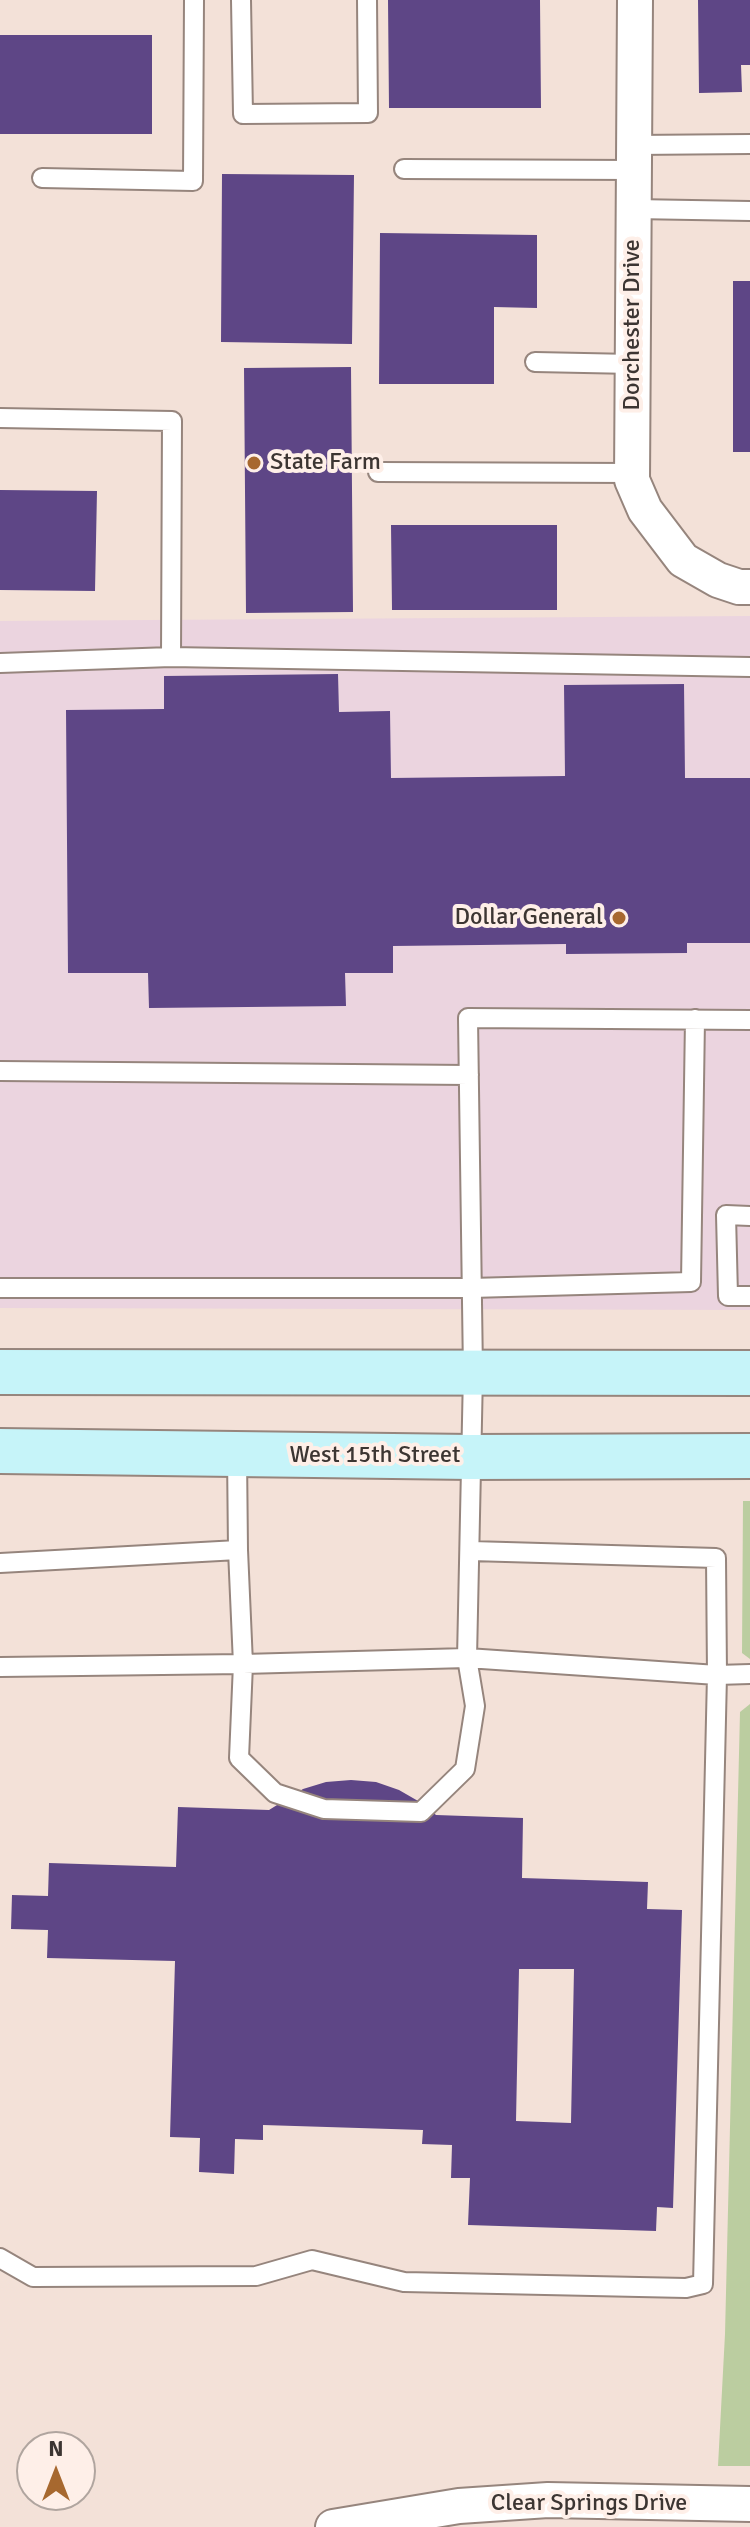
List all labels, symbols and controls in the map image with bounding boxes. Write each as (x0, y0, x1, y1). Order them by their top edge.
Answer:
street label: Dorchester Drive (619, 239, 647, 411)
place label: State Farm (270, 449, 381, 477)
marker: State Farm (245, 454, 263, 472)
place label: Dollar General (454, 904, 603, 932)
marker: Dollar General (610, 909, 628, 927)
street label: West 15th Street (290, 1442, 460, 1470)
north arrow (16, 2431, 96, 2511)
text: N (48, 2435, 64, 2462)
street label: Clear Springs Drive (491, 2490, 687, 2518)

